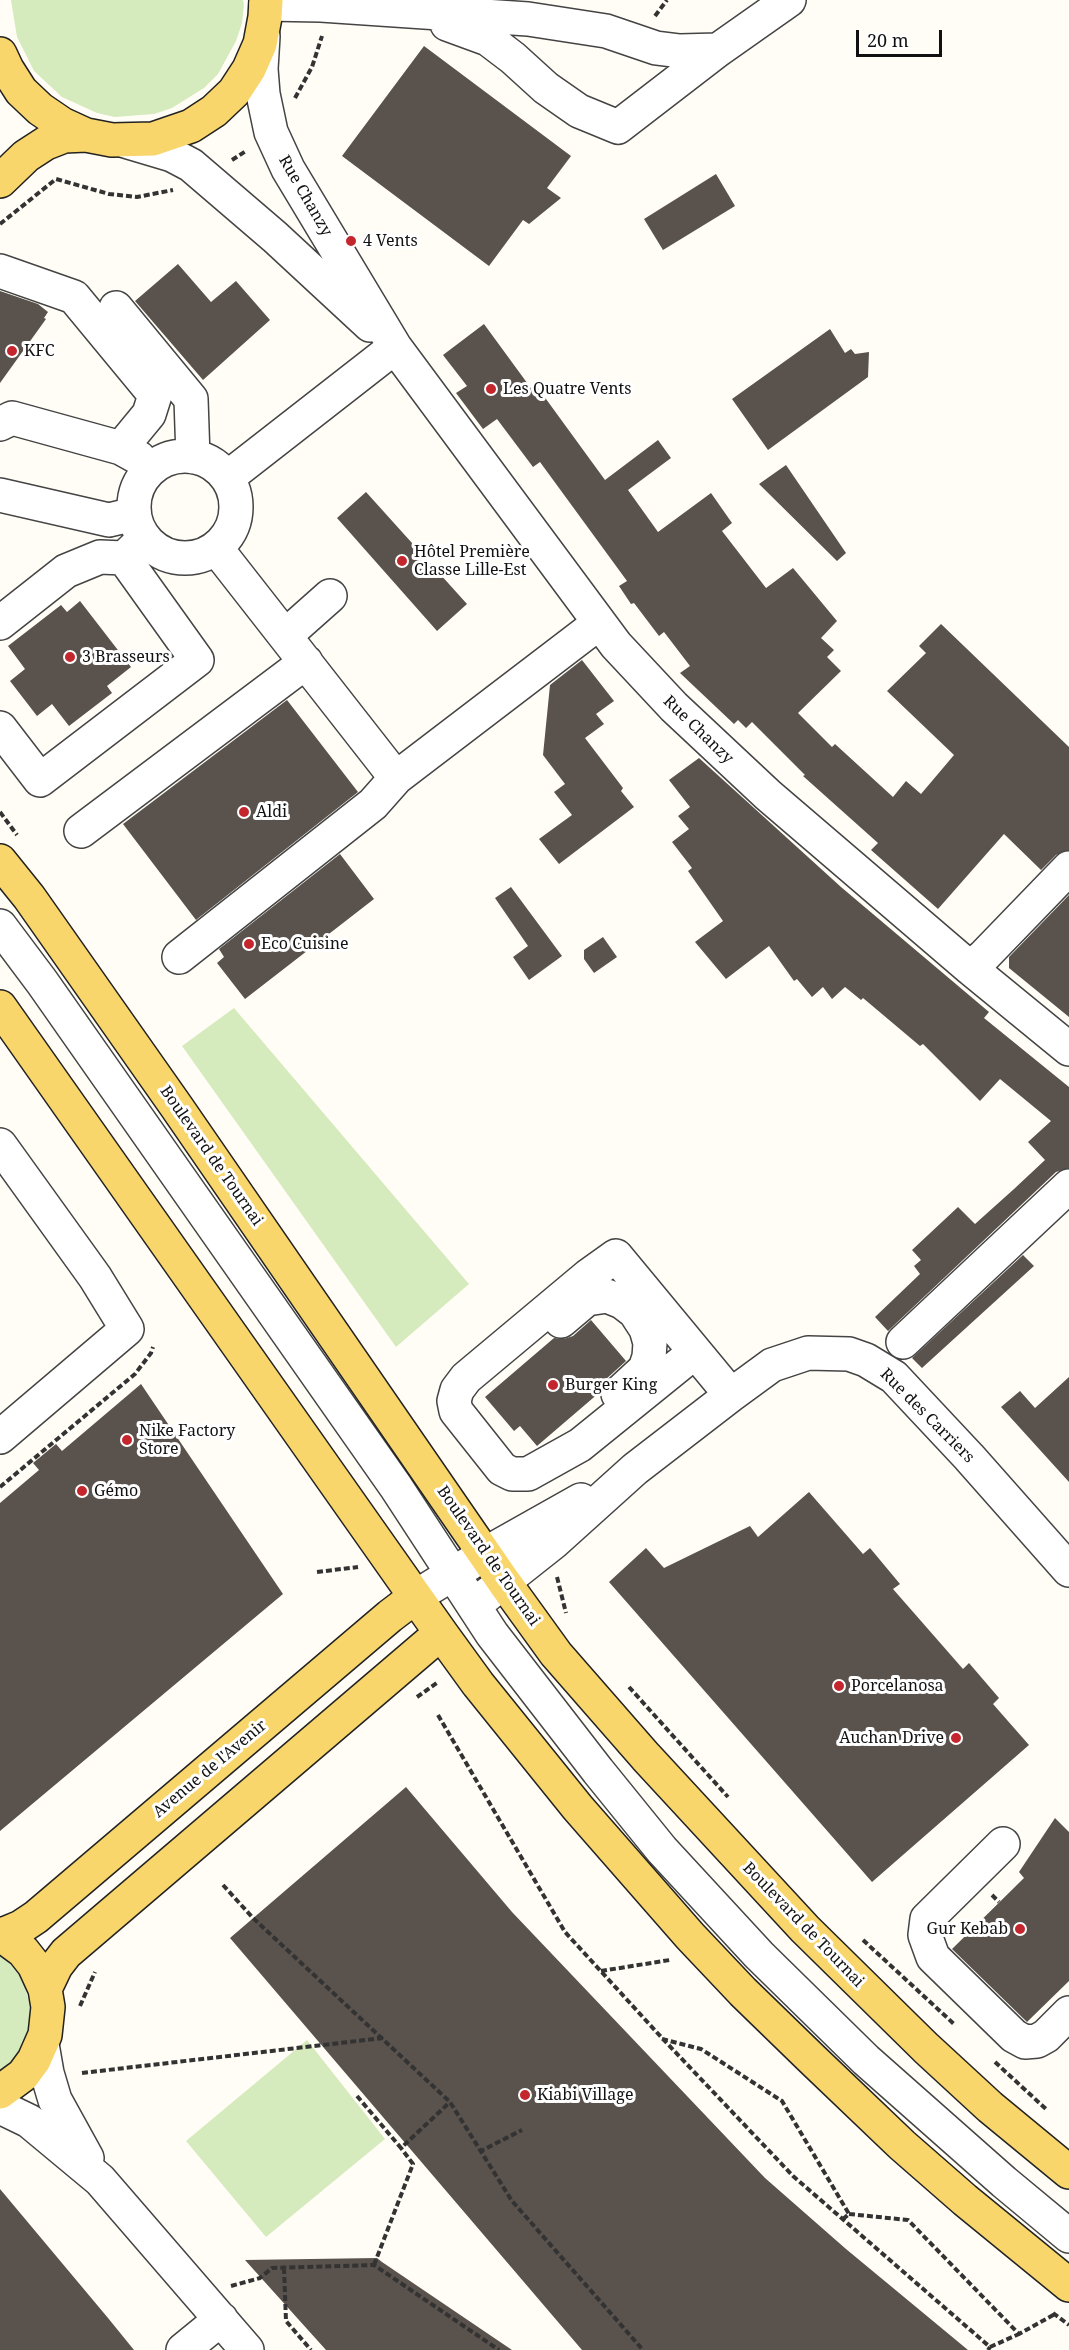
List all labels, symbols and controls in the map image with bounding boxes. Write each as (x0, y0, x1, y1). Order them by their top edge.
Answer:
scale bar (859, 18, 944, 56)
text: 20 m (867, 28, 909, 52)
street label: Rue Chanzy (274, 152, 336, 240)
place label: 4 Vents (363, 231, 418, 251)
marker: 4 Vents (344, 234, 358, 248)
place label: KFC (24, 341, 54, 361)
marker: KFC (5, 344, 19, 358)
place label: Les Quatre Vents (503, 379, 631, 399)
marker: Les Quatre Vents (484, 382, 498, 396)
place label: Hôtel Première Classe Lille-Est (414, 542, 530, 580)
marker: Hôtel Première Classe Lille-Est (395, 554, 409, 568)
place label: 3 Brasseurs (82, 647, 170, 667)
marker: 3 Brasseurs (63, 650, 77, 664)
street label: Rue Chanzy (659, 692, 737, 768)
place label: Aldi (256, 802, 287, 822)
marker: Aldi (237, 805, 251, 819)
place label: Eco Cuisine (261, 934, 349, 954)
marker: Eco Cuisine (242, 937, 256, 951)
street label: Boulevard de Tournai (156, 1082, 266, 1230)
street label: Rue des Carriers (876, 1365, 978, 1467)
place label: Burger King (565, 1375, 657, 1395)
marker: Burger King (546, 1378, 560, 1392)
place label: Nike Factory Store (139, 1421, 235, 1459)
marker: Nike Factory Store (120, 1433, 134, 1447)
place label: Gémo (94, 1481, 138, 1501)
street label: Boulevard de Tournai (433, 1482, 543, 1630)
marker: Gémo (75, 1484, 89, 1498)
place label: Porcelanosa (851, 1676, 944, 1696)
marker: Porcelanosa (832, 1679, 846, 1693)
street label: Avenue de l'Avenir (149, 1716, 271, 1822)
place label: Auchan Drive (839, 1728, 944, 1748)
marker: Auchan Drive (949, 1731, 963, 1745)
street label: Boulevard de Tournai (738, 1859, 868, 1991)
place label: Gur Kebab (927, 1919, 1008, 1939)
marker: Gur Kebab (1013, 1922, 1027, 1936)
place label: Kiabi Village (537, 2085, 633, 2105)
marker: Kiabi Village (518, 2088, 532, 2102)

